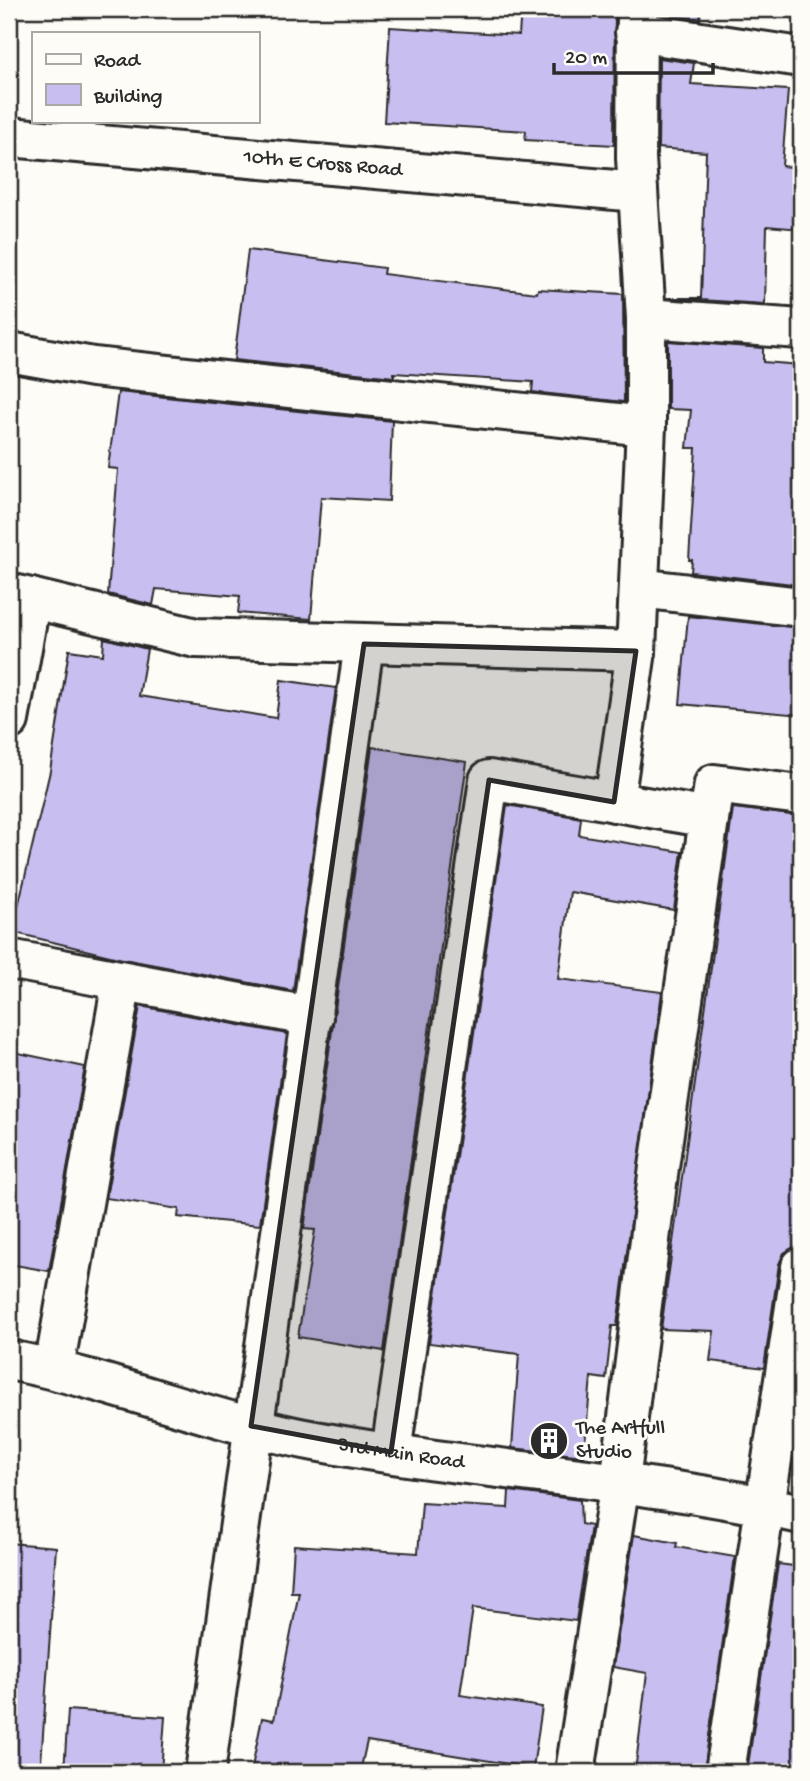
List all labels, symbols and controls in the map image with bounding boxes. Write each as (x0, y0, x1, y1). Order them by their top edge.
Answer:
legend (32, 32, 259, 122)
scale bar (554, 32, 714, 76)
text: 20 m (565, 47, 607, 72)
text: Road (94, 50, 142, 75)
text: Building (93, 86, 163, 111)
street label: 10th E Cross Road (241, 145, 405, 184)
place label: The Artfull Studio (575, 1417, 665, 1466)
building icon: The Artfull Studio (528, 1420, 570, 1462)
street label: 3rd Main Road (335, 1433, 468, 1476)

